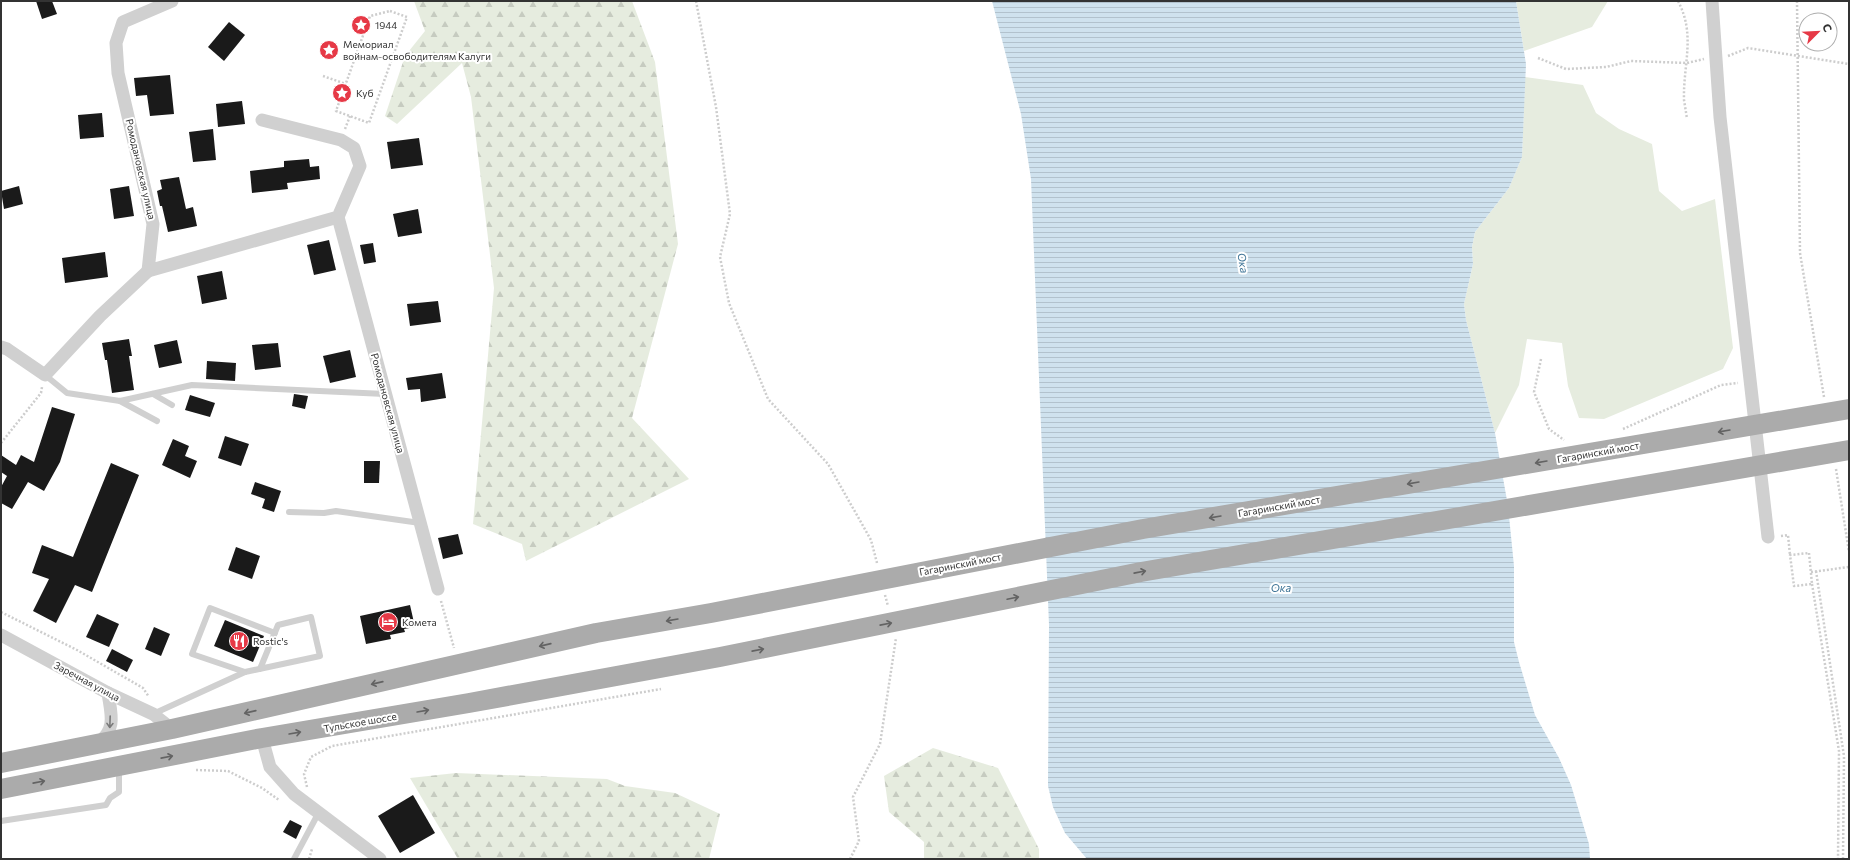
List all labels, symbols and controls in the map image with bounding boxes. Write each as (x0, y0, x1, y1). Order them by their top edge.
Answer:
north arrow (1798, 12, 1838, 52)
place icon: 1944 (350, 14, 372, 36)
place label: 1944 (375, 19, 397, 31)
text: С (1820, 22, 1835, 34)
place label: Мемориал войнам-освободителям Калуги (343, 38, 491, 62)
place icon: Мемориал войнам-освободителям Калуги (318, 39, 340, 61)
place icon: Куб (331, 82, 353, 104)
place label: Куб (356, 87, 374, 99)
street label: Ромодановская улица (124, 117, 158, 221)
water label: Ока (1236, 252, 1251, 274)
street label: Ромодановская улица (369, 352, 407, 454)
one-way arrow (1718, 427, 1731, 435)
street label: Гагаринский мост (1556, 439, 1640, 465)
one-way arrow (1535, 458, 1548, 466)
one-way arrow (1406, 480, 1419, 488)
street label: Гагаринский мост (1237, 493, 1321, 519)
one-way arrow (1209, 513, 1222, 521)
street label: Гагаринский мост (918, 550, 1002, 578)
one-way arrow (1133, 568, 1146, 576)
water label: Ока (1271, 581, 1292, 594)
one-way arrow (1006, 594, 1019, 602)
hotel icon: Комета (377, 611, 399, 633)
place label: Комета (402, 616, 437, 628)
one-way arrow (666, 616, 679, 624)
one-way arrow (879, 620, 892, 628)
restaurant icon: Rostic's (228, 630, 250, 652)
place label: Rostic's (253, 635, 288, 647)
one-way arrow (539, 641, 552, 649)
one-way arrow (751, 645, 764, 653)
street label: Заречная улица (52, 659, 122, 703)
one-way arrow (371, 680, 384, 688)
one-way arrow (416, 707, 429, 715)
one-way arrow (244, 708, 257, 716)
street label: Тульское шоссе (322, 710, 398, 734)
one-way arrow (107, 716, 114, 729)
one-way arrow (288, 729, 301, 737)
one-way arrow (160, 753, 173, 761)
one-way arrow (32, 777, 45, 785)

